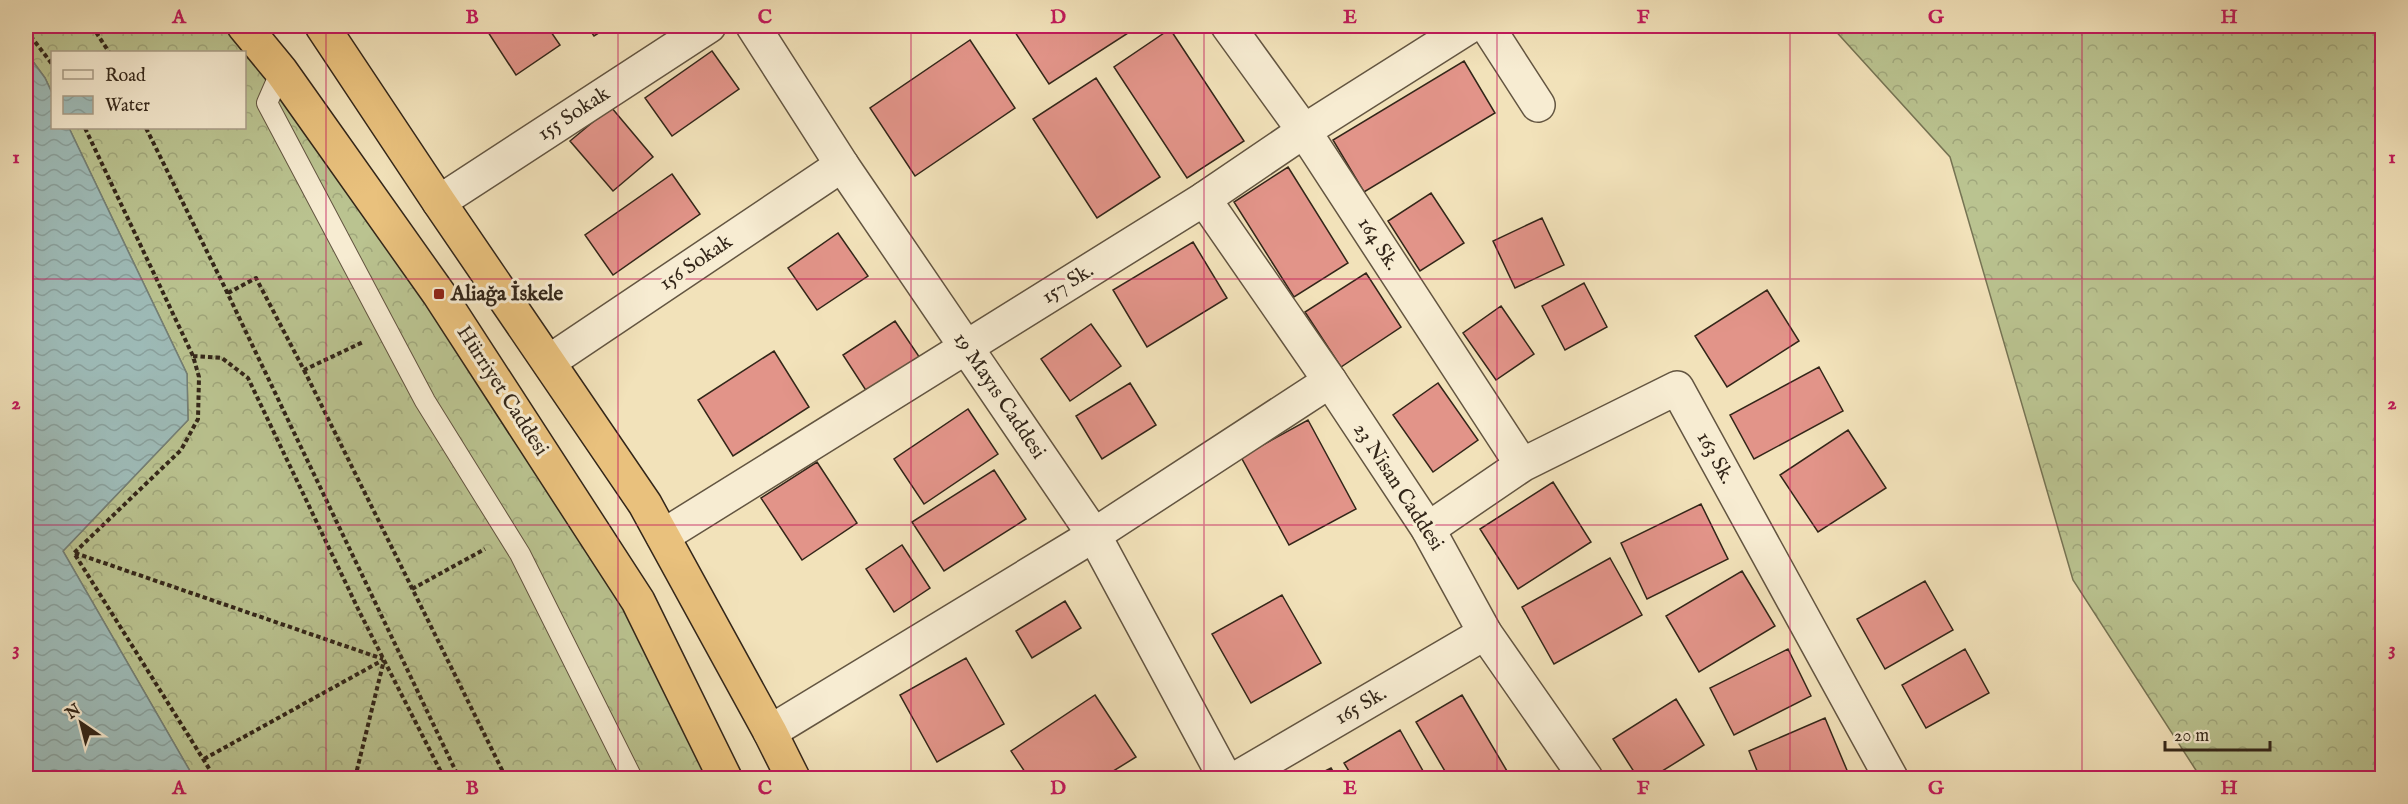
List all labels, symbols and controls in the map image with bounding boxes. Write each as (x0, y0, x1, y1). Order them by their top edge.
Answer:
text: A (171, 5, 187, 30)
text: B (465, 5, 479, 30)
text: C (758, 5, 772, 30)
text: D (1050, 5, 1066, 30)
text: E (1343, 5, 1357, 30)
text: F (1637, 5, 1650, 30)
text: G (1928, 5, 1945, 30)
text: H (2220, 5, 2238, 30)
legend (51, 51, 246, 129)
text: Road (105, 65, 146, 88)
street label: 155 Sokak (533, 80, 616, 147)
text: Water (105, 95, 150, 118)
text: 1 (12, 145, 20, 170)
text: 1 (2388, 145, 2396, 170)
street label: 164 Sk. (1351, 212, 1405, 276)
street label: 156 Sokak (654, 228, 738, 297)
street label: 157 Sk. (1037, 258, 1099, 310)
place label: Aliağa İskele (450, 280, 563, 308)
marker: Aliağa İskele (432, 287, 446, 301)
street label: Hürriyet Caddesi (450, 321, 554, 461)
street label: 19 Mayıs Caddesi (947, 327, 1051, 465)
text: 2 (11, 391, 21, 416)
text: 2 (2387, 391, 2397, 416)
street label: 23 Nisan Caddesi (1347, 418, 1449, 556)
street label: 163 Sk. (1690, 427, 1740, 489)
text: 3 (12, 637, 20, 662)
text: 3 (2388, 637, 2396, 662)
street label: 165 Sk. (1330, 680, 1392, 732)
north arrow (51, 693, 111, 753)
text: N (61, 700, 85, 725)
scale bar (2165, 714, 2270, 752)
text: 20 m (2174, 725, 2209, 748)
text: A (171, 776, 187, 801)
text: B (465, 776, 479, 801)
text: C (758, 776, 772, 801)
text: D (1050, 776, 1066, 801)
text: E (1343, 776, 1357, 801)
text: F (1637, 776, 1650, 801)
text: G (1928, 776, 1945, 801)
text: H (2220, 776, 2238, 801)

